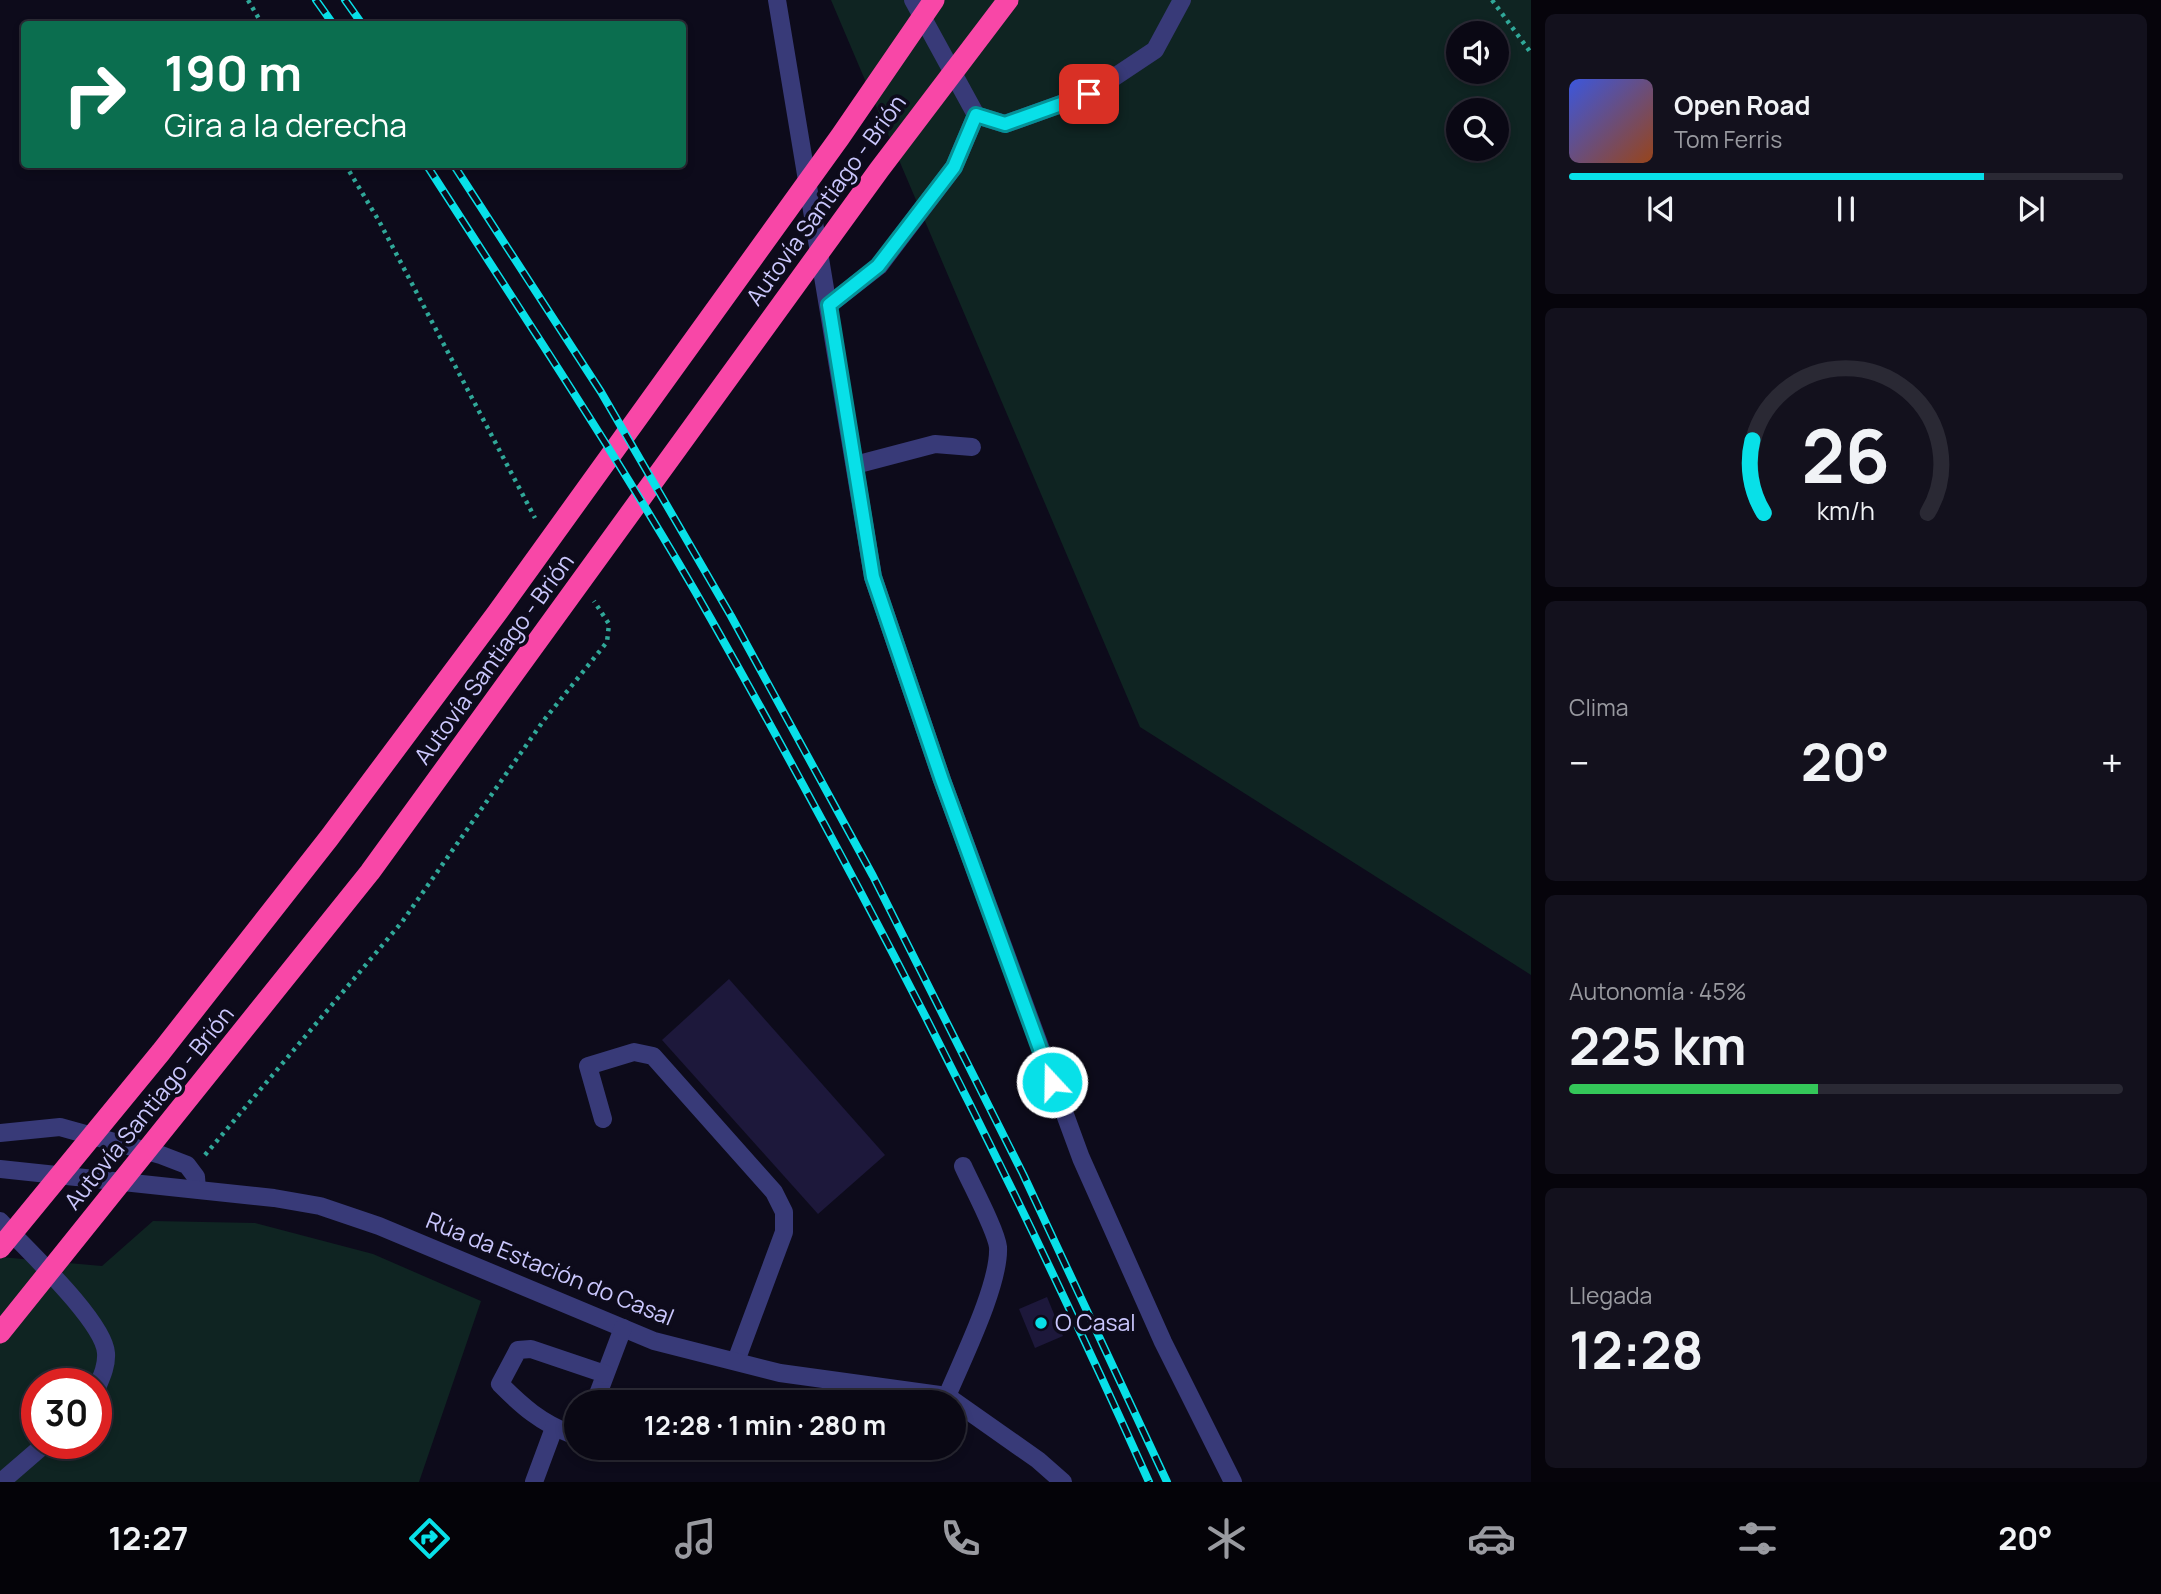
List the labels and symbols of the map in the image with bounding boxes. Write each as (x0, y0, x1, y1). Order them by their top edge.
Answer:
pin (1059, 64, 1119, 124)
street label: Autovía Santiago - Brión (738, 87, 913, 311)
street label: Autovía Santiago - Brión (406, 546, 581, 770)
street label: Autovía Santiago - Brión (56, 999, 240, 1216)
position arrow (1015, 1045, 1089, 1119)
street label: Rúa da Estación do Casal (422, 1204, 679, 1332)
place label: O Casal (1055, 1306, 1136, 1338)
marker: O Casal (1033, 1315, 1049, 1331)
speed limit sign: 30 (21, 1368, 112, 1459)

